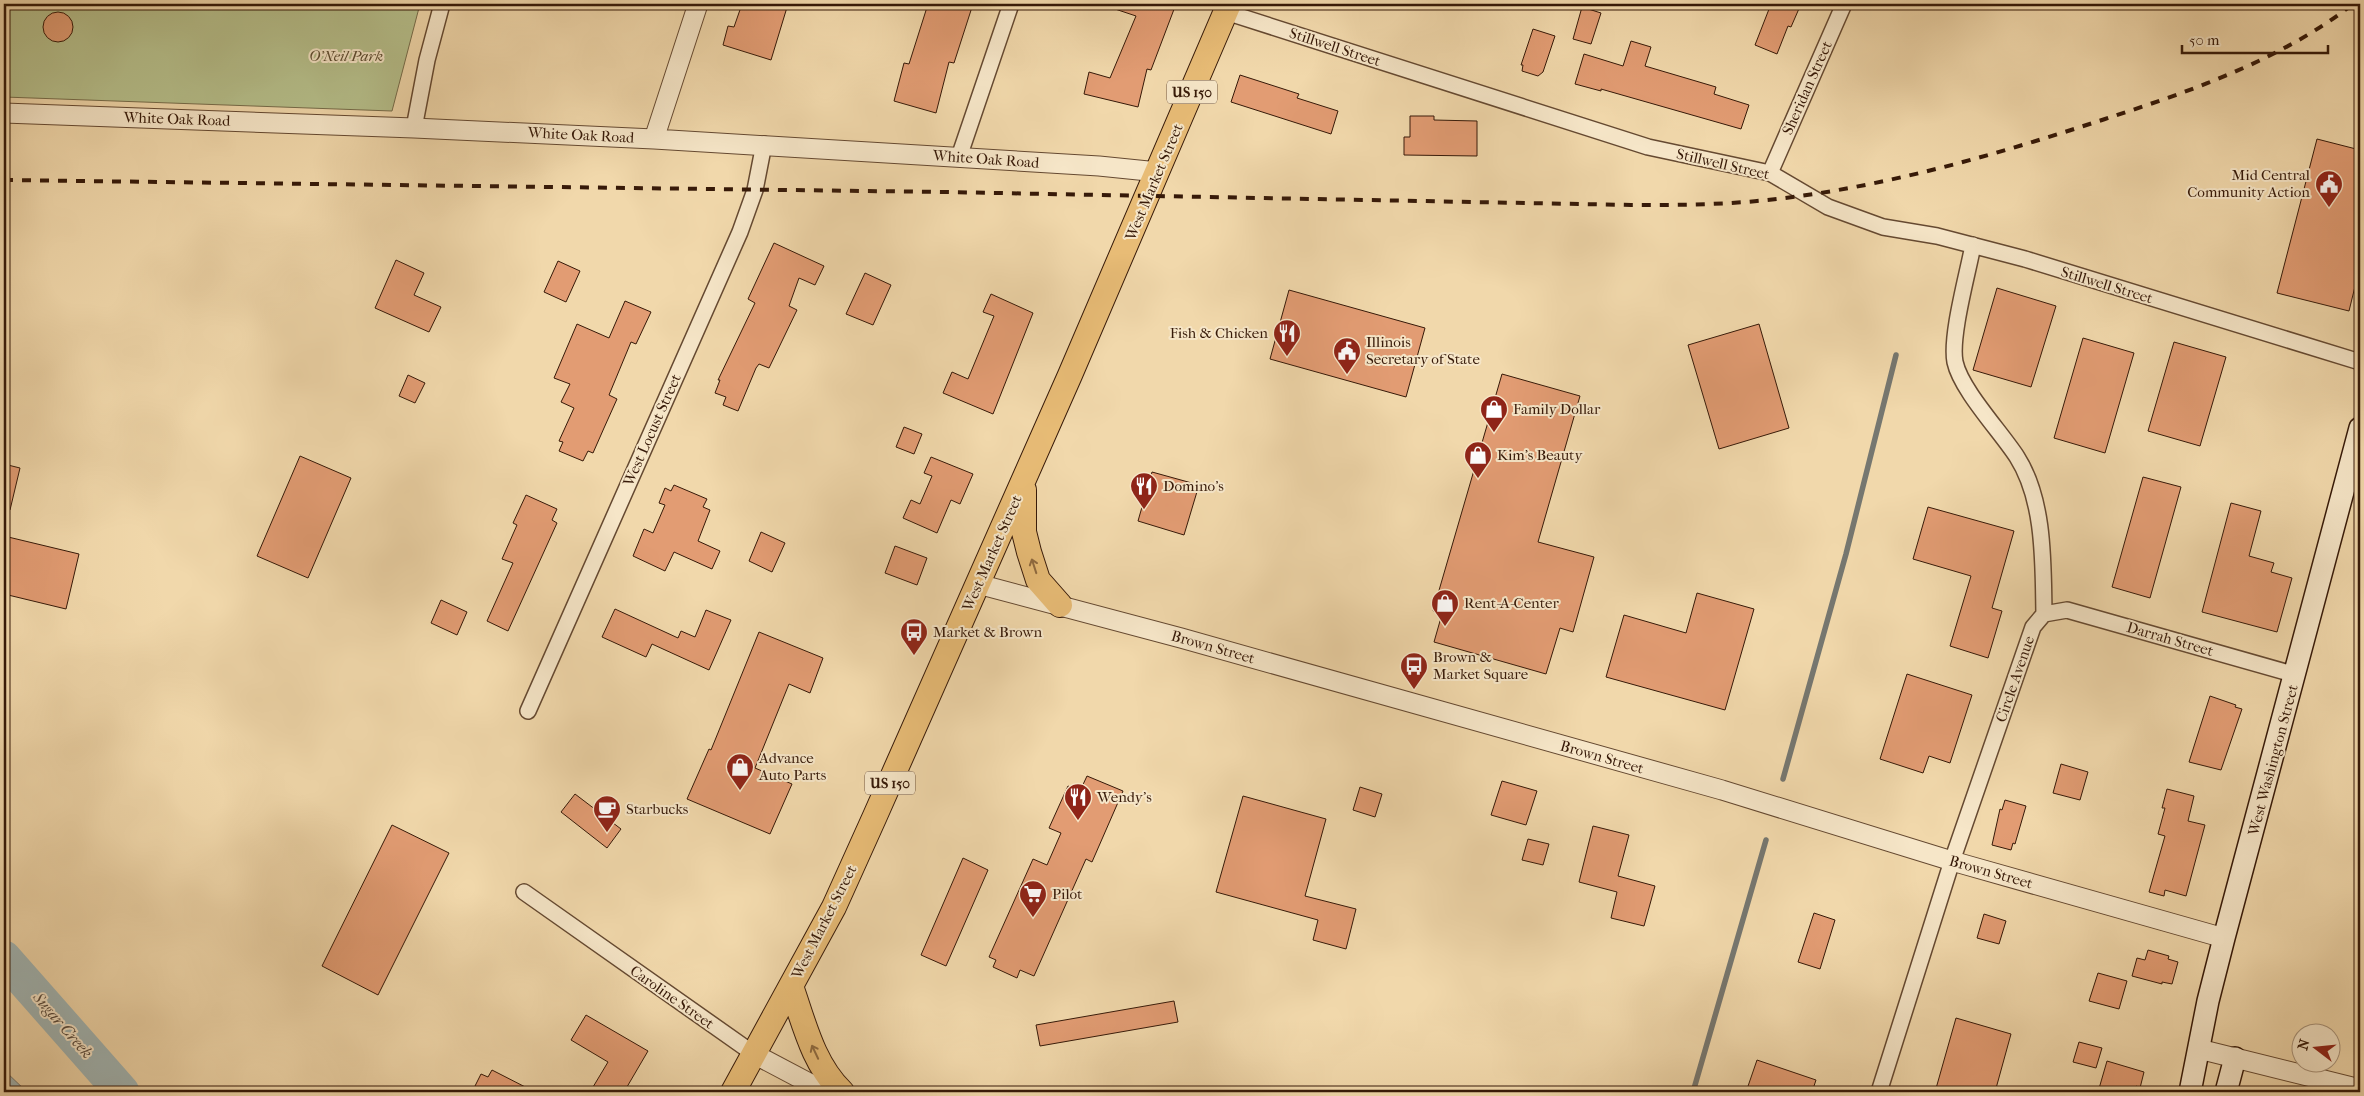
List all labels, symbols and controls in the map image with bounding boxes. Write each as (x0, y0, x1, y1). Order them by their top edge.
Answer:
scale bar (2182, 22, 2328, 54)
street label: Stillwell Street (1287, 24, 1384, 70)
text: 50 m (2189, 31, 2220, 49)
street label: Sheridan Street (1778, 38, 1836, 138)
park label: O'Neil Park (309, 47, 383, 65)
road number: US 150 (1167, 80, 1217, 104)
street label: White Oak Road (122, 108, 231, 130)
street label: West Market Street (1121, 120, 1187, 244)
street label: White Oak Road (526, 123, 636, 147)
street label: Stillwell Street (1675, 145, 1772, 184)
street label: White Oak Road (931, 146, 1041, 172)
place label: Mid Central Community Action (2187, 166, 2310, 201)
public building icon: Mid Central Community Action (2314, 169, 2344, 208)
street label: Stillwell Street (2059, 263, 2156, 308)
restaurant icon: Fish & Chicken (1272, 318, 1302, 357)
place label: Fish & Chicken (1170, 324, 1268, 342)
place label: Illinois Secretary of State (1366, 333, 1480, 368)
public building icon: Illinois Secretary of State (1332, 336, 1362, 375)
street label: West Locust Street (619, 371, 685, 490)
shop icon: Family Dollar (1479, 394, 1509, 433)
place label: Family Dollar (1513, 400, 1601, 418)
shop icon: Kim's Beauty (1463, 440, 1493, 479)
place label: Kim's Beauty (1497, 446, 1583, 464)
restaurant icon: Domino's (1129, 471, 1159, 510)
place label: Domino's (1163, 477, 1224, 495)
street label: West Market Street (958, 492, 1026, 615)
one-way arrow (1028, 558, 1038, 574)
shop icon: Rent-A-Center (1430, 588, 1460, 627)
place label: Rent-A-Center (1464, 594, 1559, 612)
bus stop icon: Market & Brown (899, 617, 929, 656)
street label: Darrah Street (2125, 618, 2216, 660)
place label: Market & Brown (933, 623, 1042, 641)
street label: Brown Street (1169, 626, 1257, 668)
street label: Circle Avenue (1992, 633, 2038, 725)
place label: Brown & Market Square (1433, 648, 1529, 683)
bus stop icon: Brown & Market Square (1399, 651, 1429, 690)
street label: West Washington Street (2244, 682, 2302, 838)
street label: Brown Street (1558, 736, 1646, 778)
place label: Advance Auto Parts (758, 749, 827, 784)
shop icon: Advance Auto Parts (725, 752, 755, 791)
road number: US 150 (865, 771, 915, 794)
restaurant icon: Wendy's (1063, 782, 1093, 821)
place label: Wendy's (1096, 788, 1152, 806)
cafe icon: Starbucks (592, 794, 622, 833)
place label: Starbucks (626, 800, 689, 818)
street label: Brown Street (1947, 851, 2035, 893)
street label: West Market Street (787, 862, 861, 983)
supermarket icon: Pilot (1018, 879, 1048, 918)
place label: Pilot (1052, 885, 1083, 903)
street label: Caroline Street (627, 961, 718, 1033)
water label: Sugar Creek (29, 987, 97, 1062)
north arrow (2292, 1024, 2342, 1074)
text: N (2294, 1037, 2314, 1052)
one-way arrow (810, 1045, 819, 1060)

